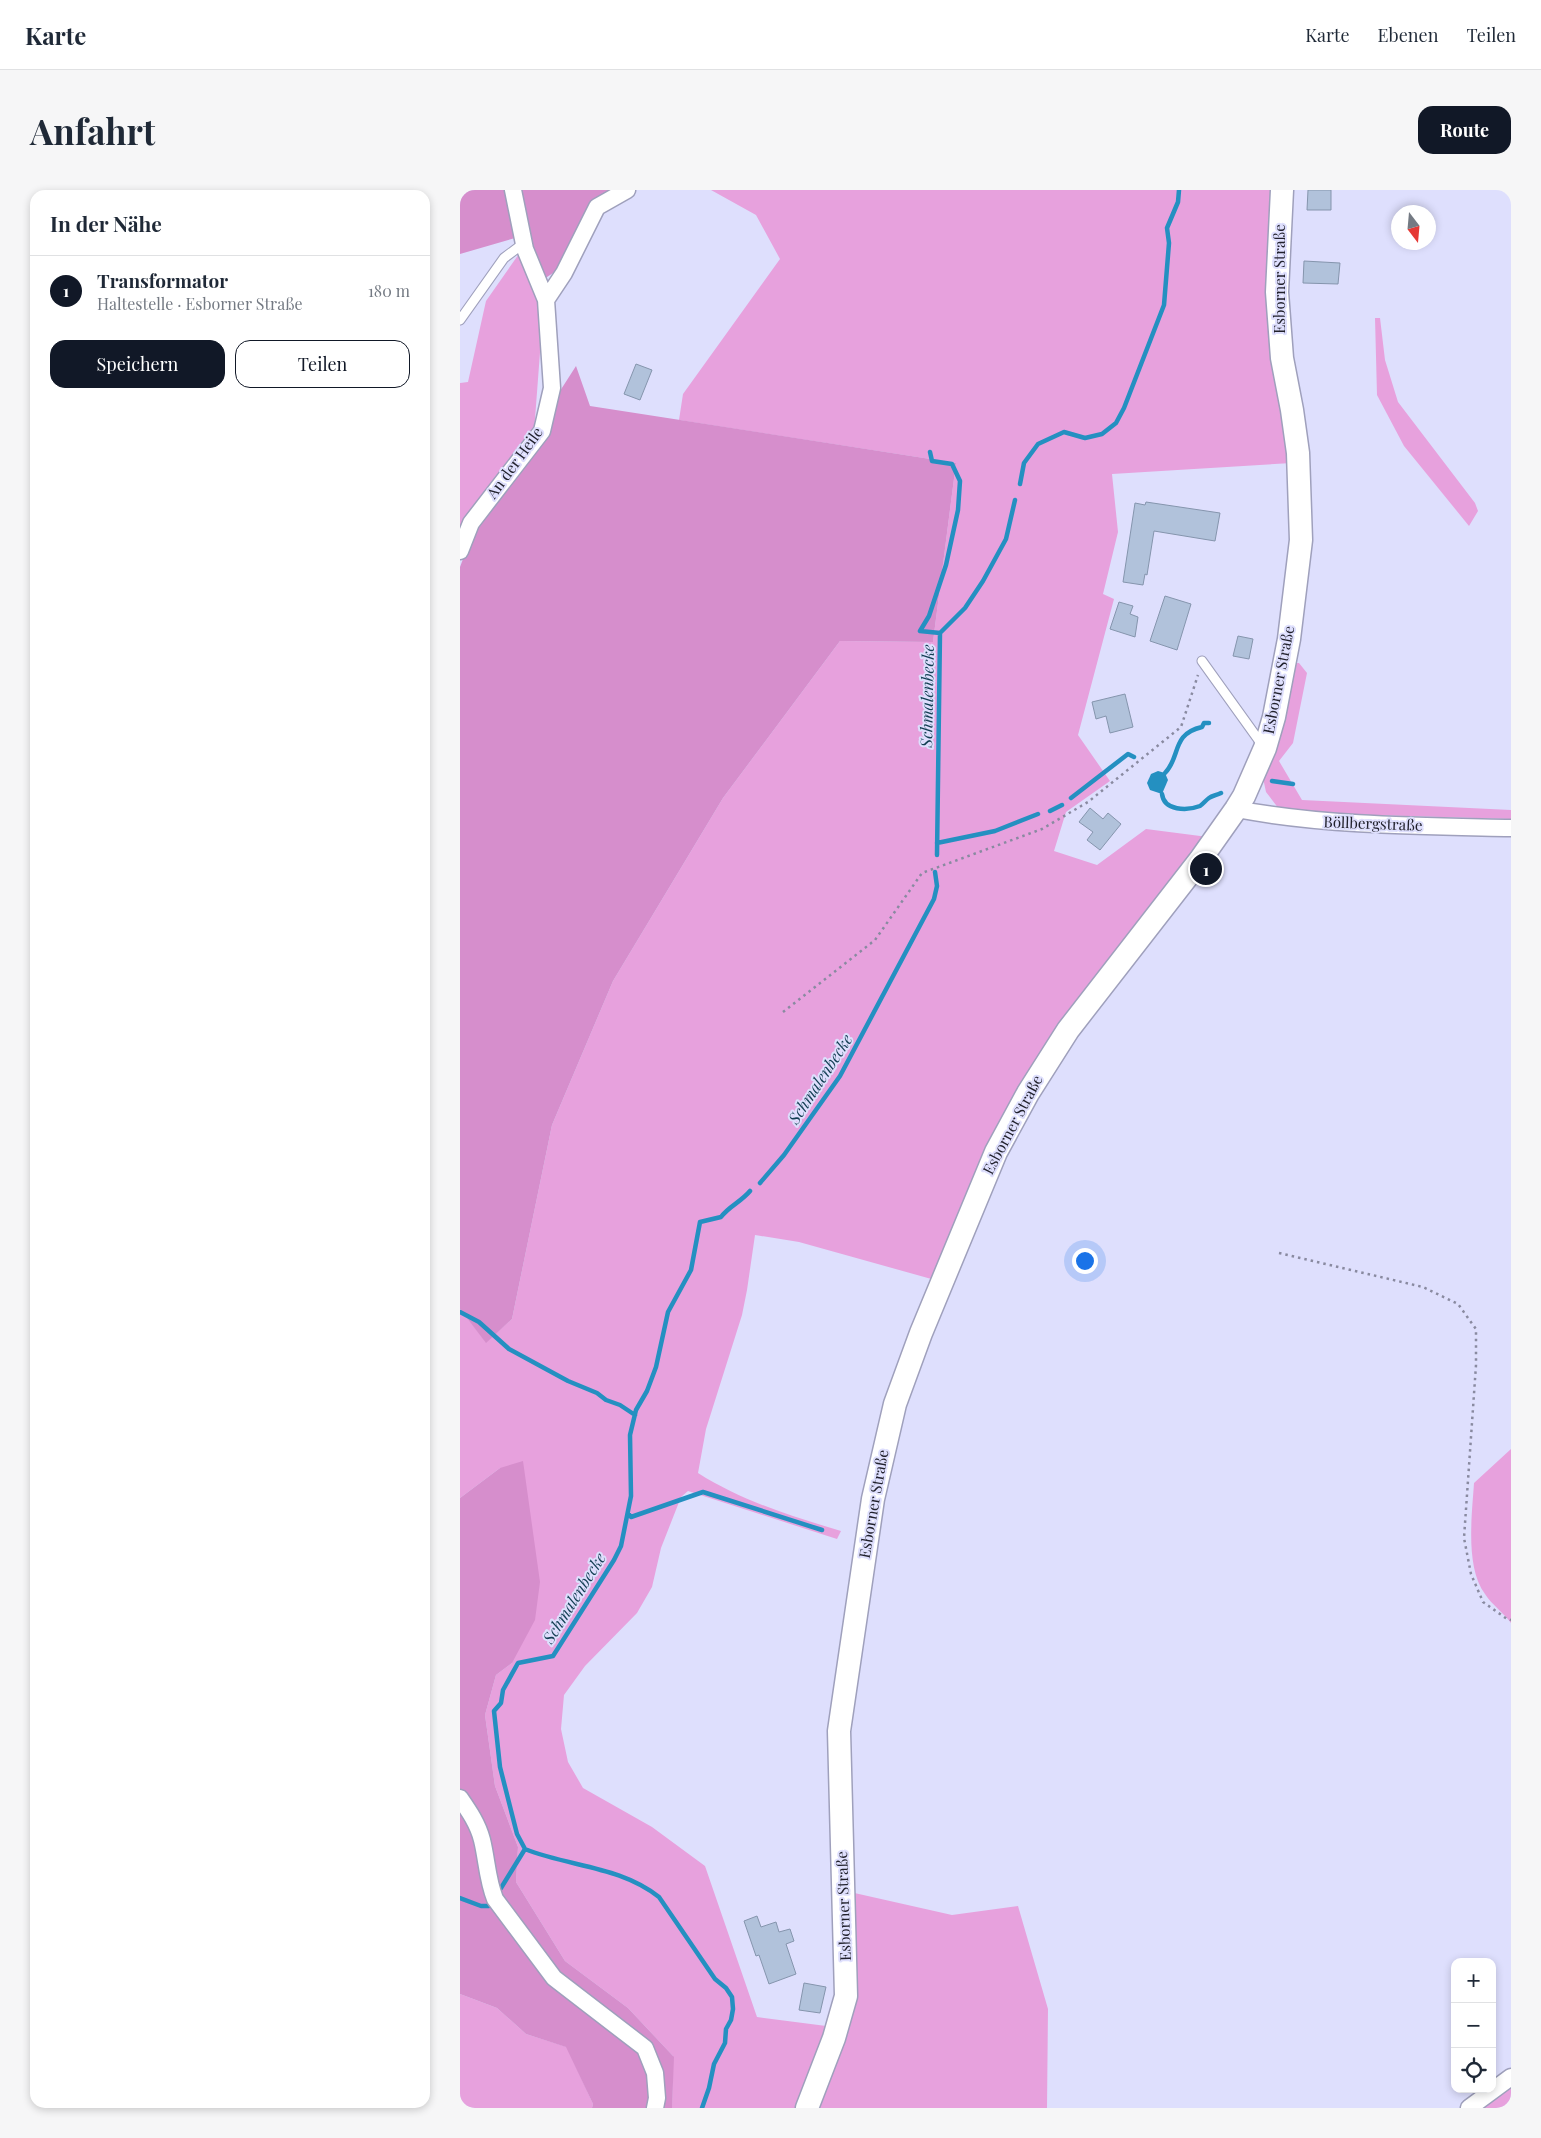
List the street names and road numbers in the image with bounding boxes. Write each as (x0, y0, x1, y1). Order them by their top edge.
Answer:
street label: Esborner Straße (1269, 224, 1289, 334)
street label: An der Heile (481, 423, 547, 503)
street label: Esborner Straße (1258, 624, 1298, 736)
street label: Böllbergstraße (1323, 811, 1423, 835)
street label: Esborner Straße (978, 1071, 1047, 1178)
street label: Esborner Straße (854, 1448, 892, 1560)
street label: Esborner Straße (831, 1851, 855, 1961)

